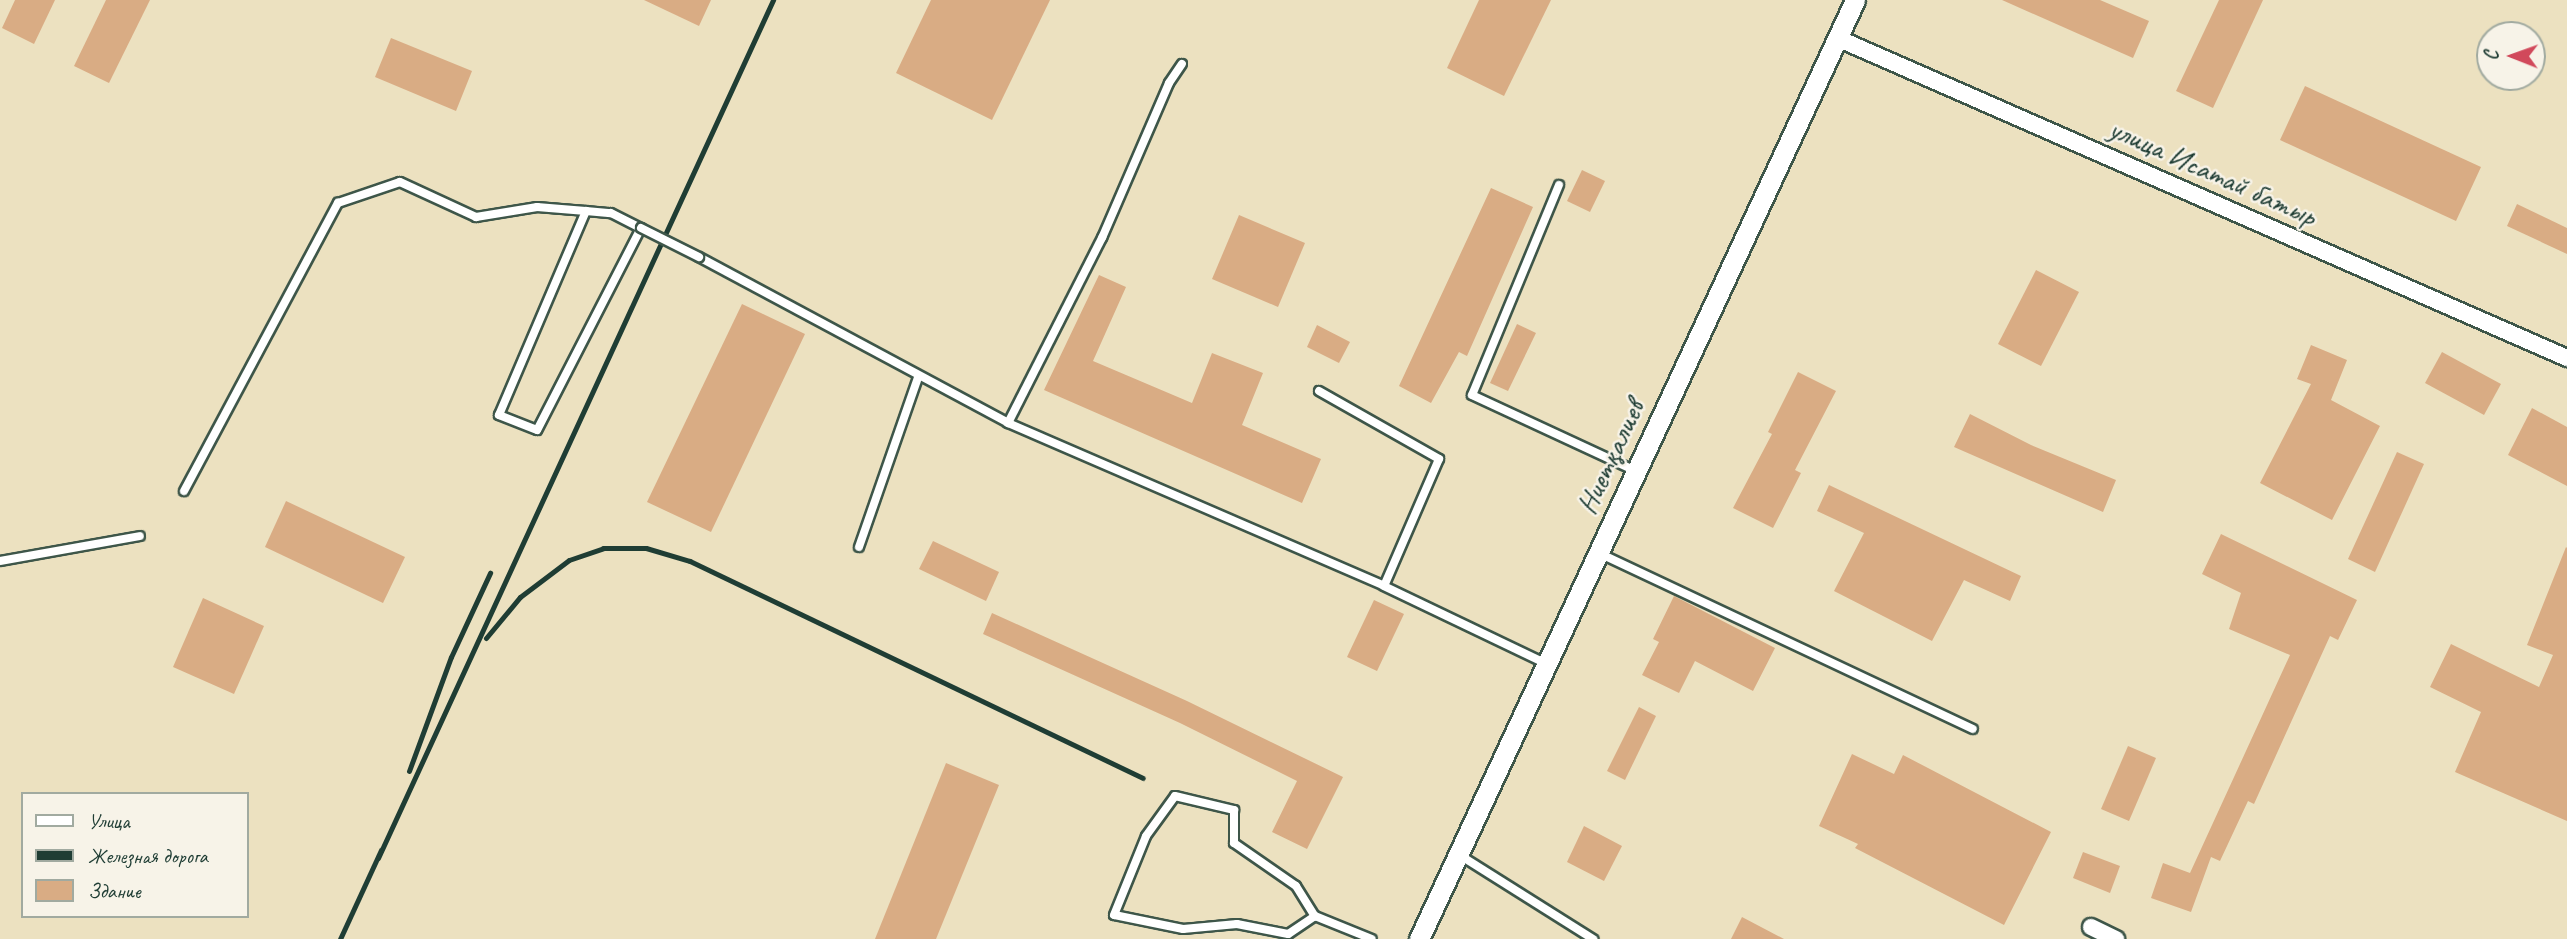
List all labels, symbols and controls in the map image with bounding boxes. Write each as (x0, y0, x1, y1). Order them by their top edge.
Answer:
north arrow (2476, 21, 2546, 91)
text: С (2480, 51, 2504, 61)
street label: улица Исатай батыр (2103, 110, 2323, 234)
street label: Ниетқалиев (1568, 394, 1652, 520)
legend (21, 792, 248, 918)
text: Улица (88, 808, 130, 834)
text: Железная дорога (88, 843, 208, 869)
text: Здание (88, 878, 141, 904)

